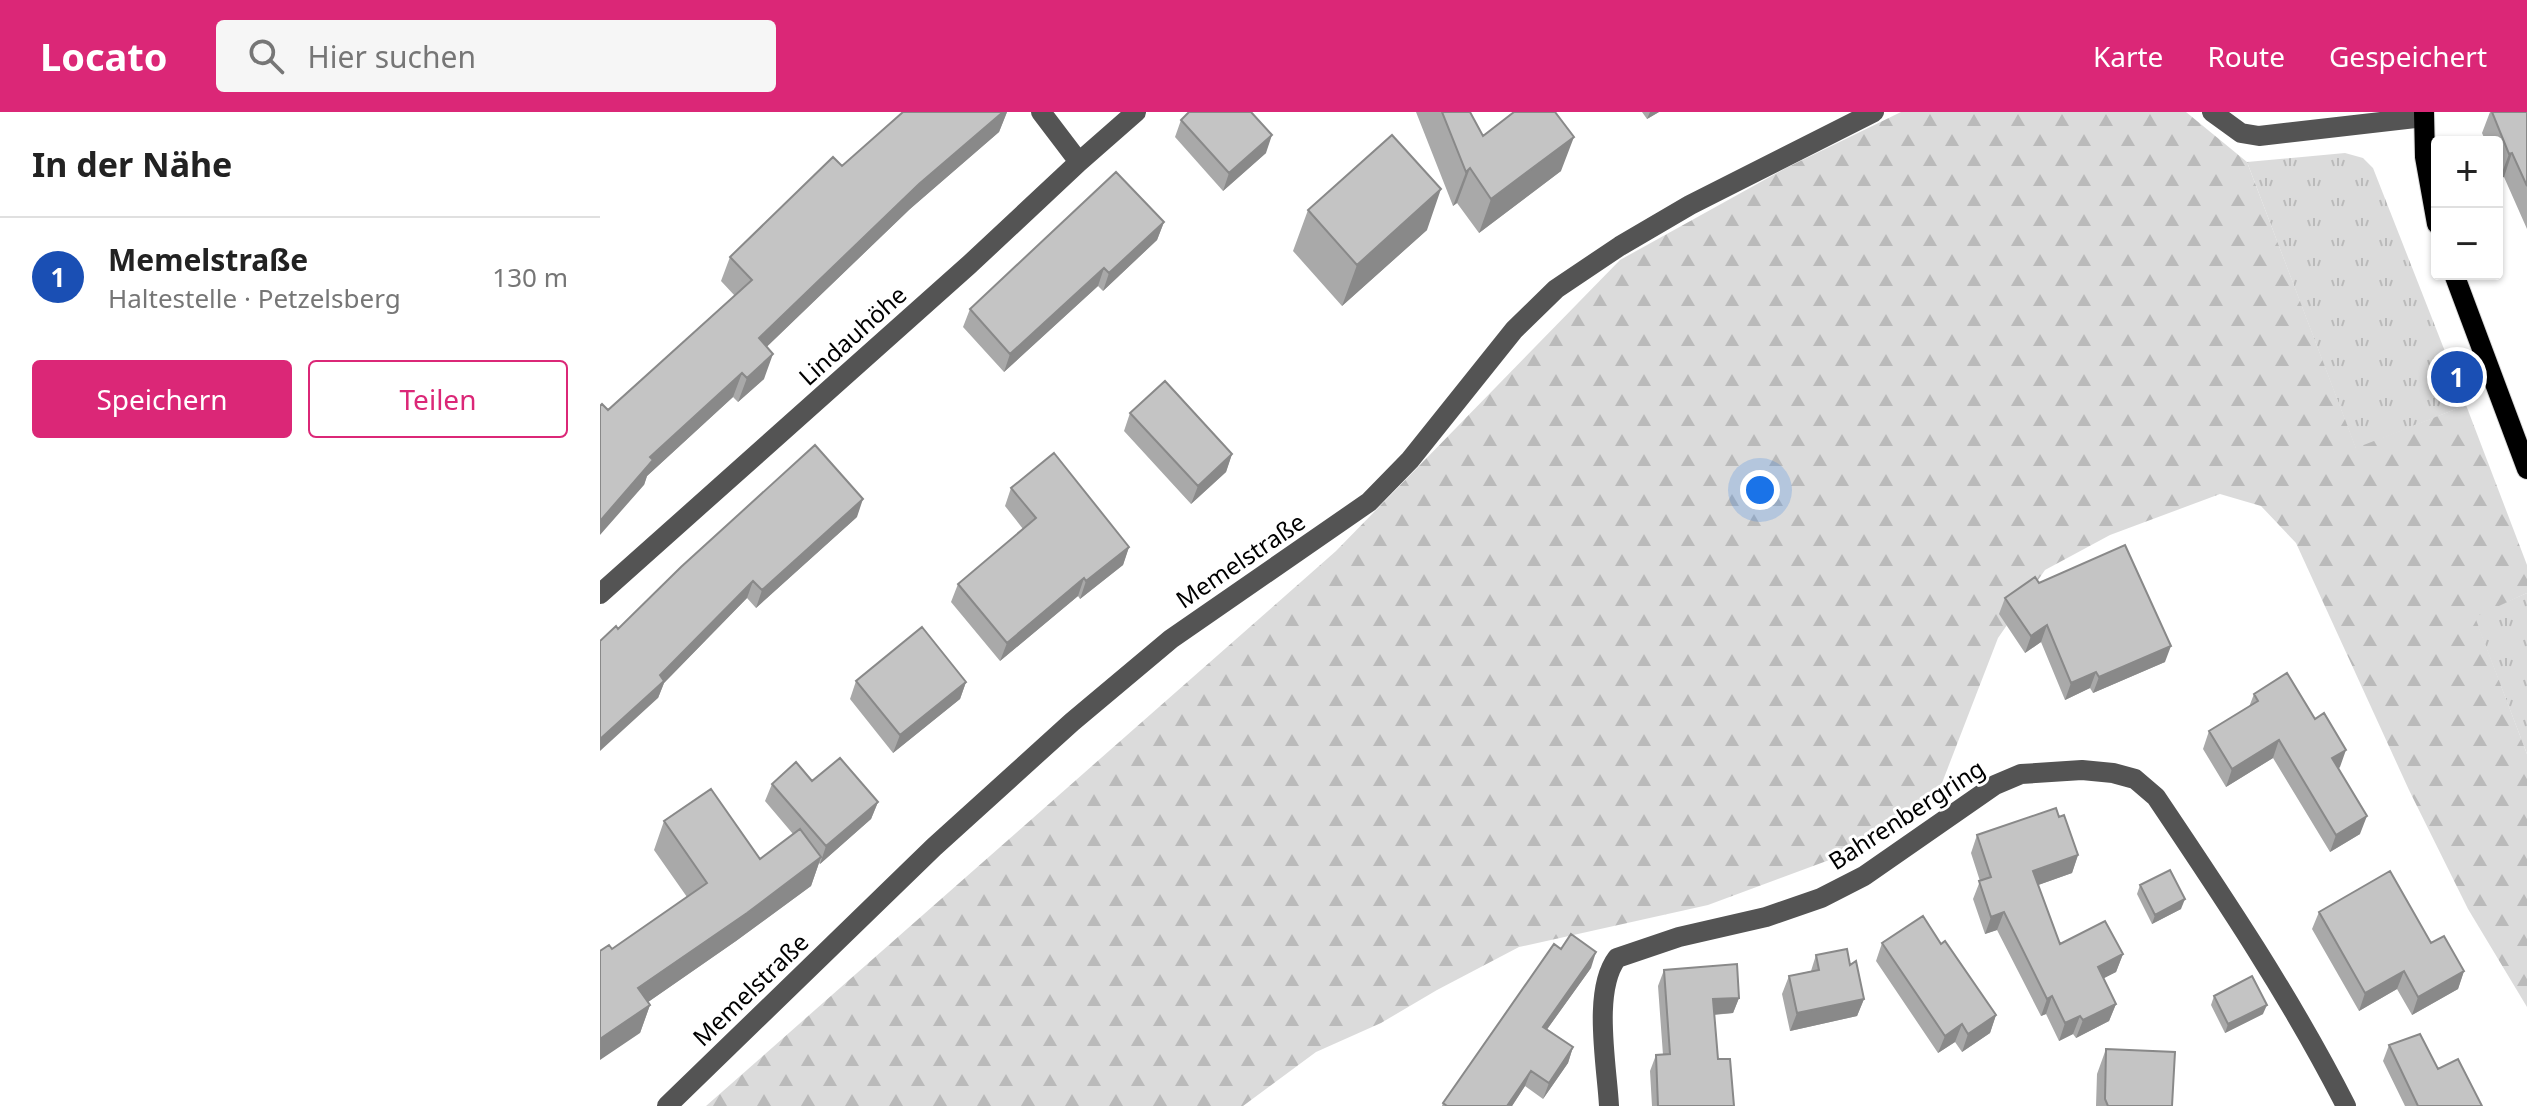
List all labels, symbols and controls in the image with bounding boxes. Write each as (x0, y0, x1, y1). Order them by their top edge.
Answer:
search box (216, 20, 776, 92)
text: Locato (40, 30, 168, 82)
icon: search (244, 34, 288, 78)
text: Hier suchen (308, 36, 476, 77)
text: Karte (2093, 37, 2163, 75)
text: Route (2207, 37, 2285, 75)
text: Gespeichert (2329, 37, 2487, 75)
map controls (2431, 136, 2503, 280)
button: + (2431, 136, 2503, 208)
text: In der Nähe (32, 141, 232, 187)
button: − (2431, 208, 2503, 280)
text: Memelstraße (108, 239, 308, 280)
text: 1 (51, 259, 65, 295)
text: 130 m (492, 259, 568, 295)
street label: Lindauhöhe (791, 278, 913, 392)
text: Haltestelle · Petzelsberg (108, 280, 401, 316)
pin: 1 (2431, 347, 2483, 407)
button: Speichern (32, 360, 292, 438)
button: Teilen (308, 360, 568, 438)
your location (1740, 470, 1780, 510)
street label: Memelstraße (1169, 505, 1311, 615)
street label: Bahrenbergring (1821, 751, 1991, 877)
street label: Memelstraße (685, 925, 815, 1053)

